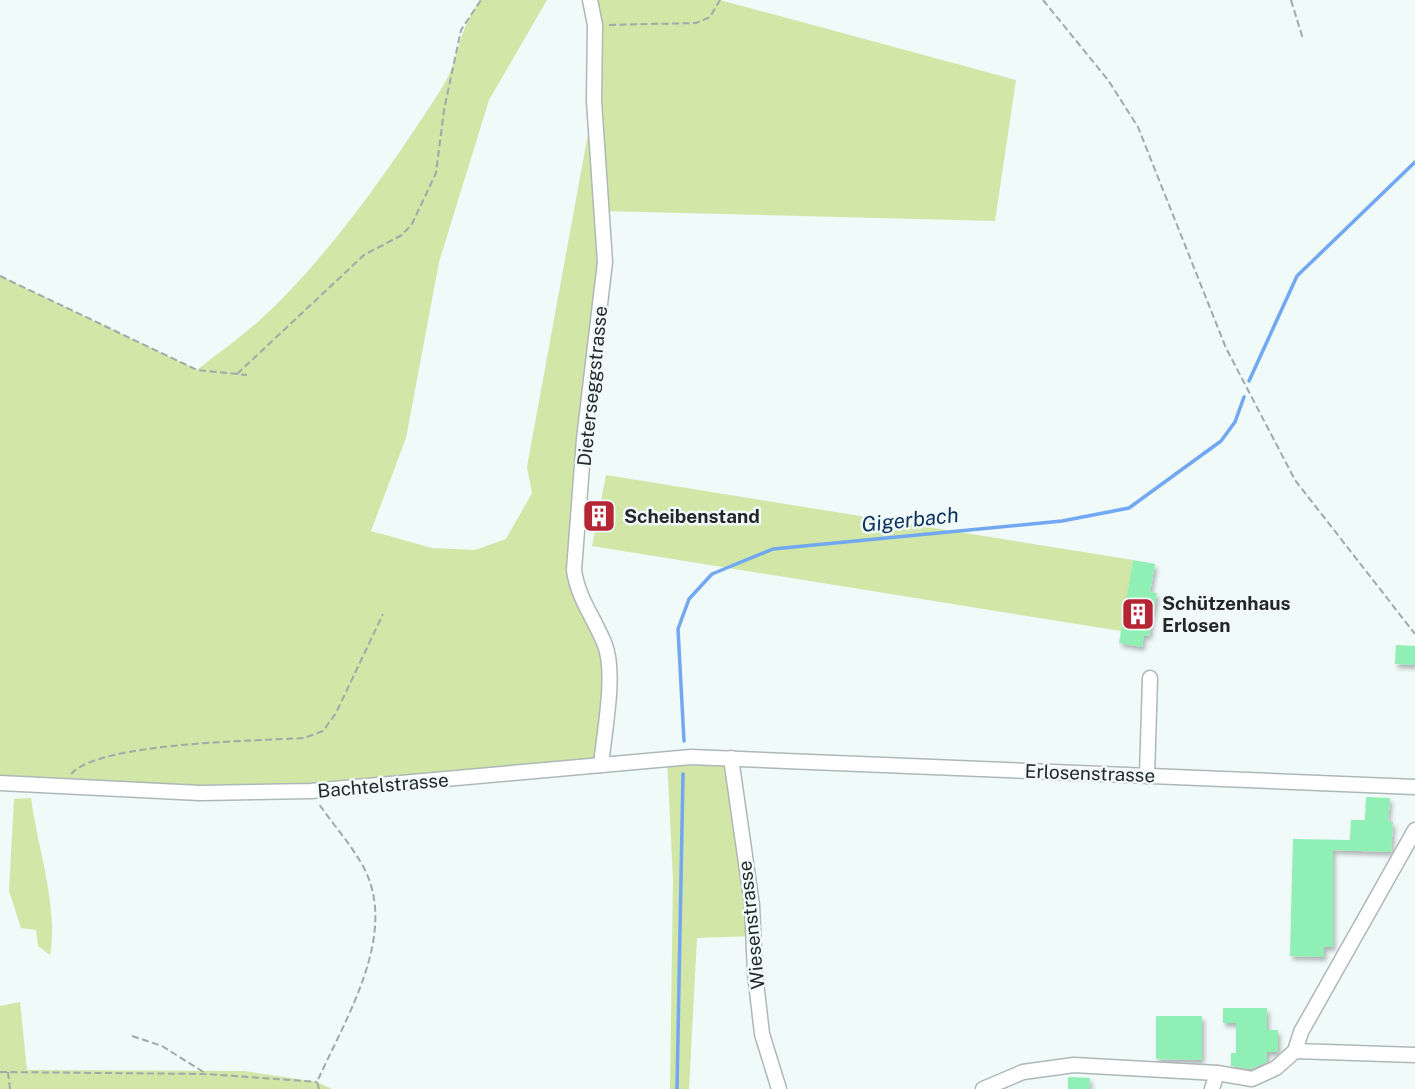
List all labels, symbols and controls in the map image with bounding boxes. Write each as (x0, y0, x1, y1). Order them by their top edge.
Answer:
street label: Dieterseggstrasse (573, 305, 611, 467)
building icon: Scheibenstand (580, 497, 618, 535)
water label: Gigerbach (860, 502, 960, 537)
place label: Scheibenstand (624, 505, 760, 527)
place label: Schützenhaus Erlosen (1162, 592, 1291, 636)
building icon: Schützenhaus Erlosen (1119, 595, 1157, 633)
street label: Erlosenstrasse (1024, 760, 1156, 786)
street label: Bachtelstrasse (316, 768, 450, 802)
street label: Wiesenstrasse (733, 860, 769, 990)

